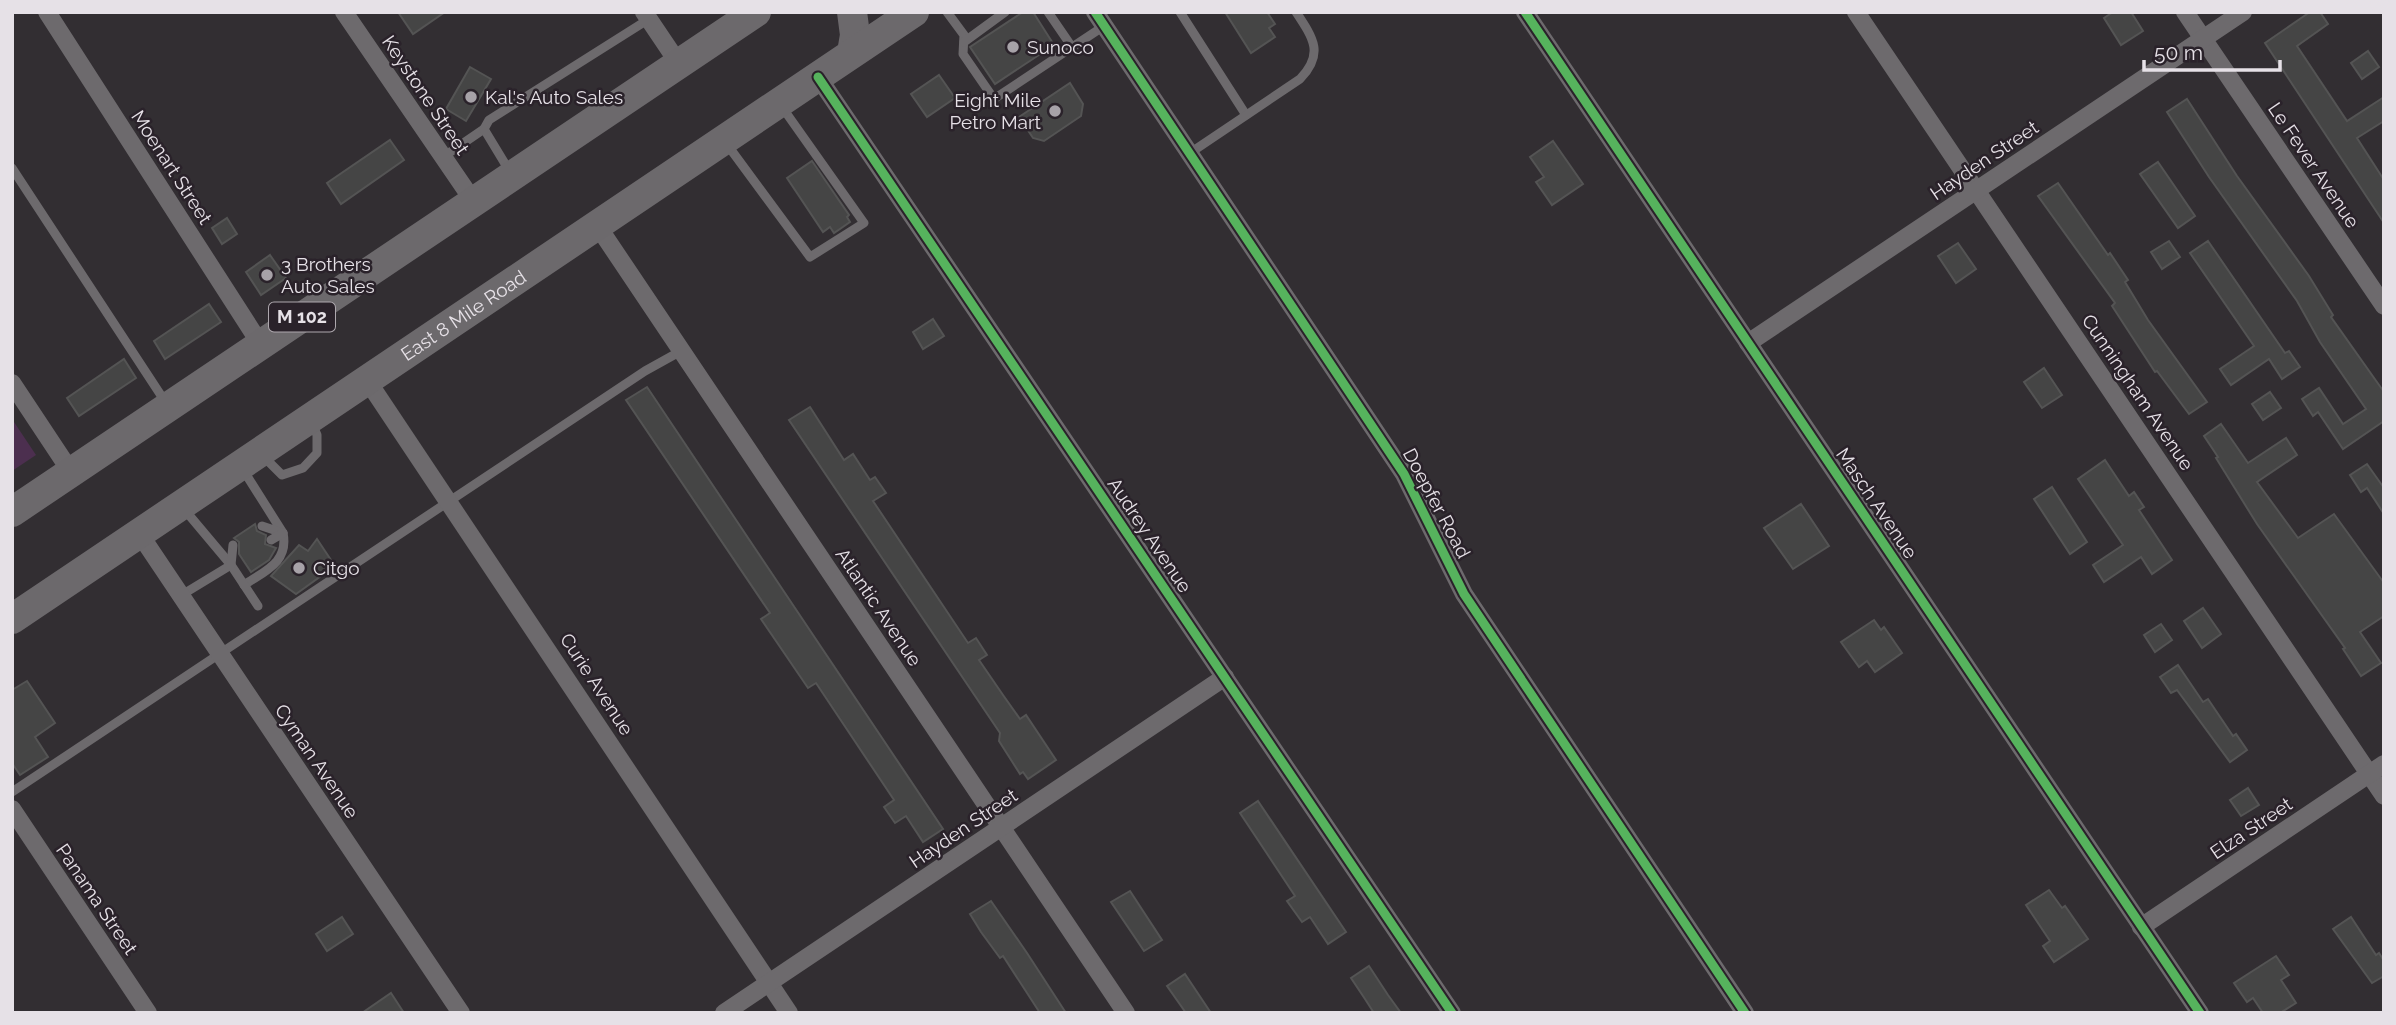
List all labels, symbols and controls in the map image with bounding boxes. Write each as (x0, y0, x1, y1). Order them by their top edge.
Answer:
scale bar (2144, 28, 2280, 72)
street label: Keystone Street (378, 31, 474, 159)
place label: Sunoco (1027, 36, 1094, 58)
marker: Sunoco (1005, 39, 1021, 55)
text: 50 m (2154, 40, 2203, 65)
place label: Kal's Auto Sales (485, 86, 623, 108)
marker: Kal's Auto Sales (463, 89, 479, 105)
place label: Eight Mile Petro Mart (949, 89, 1042, 133)
street label: Le Fever Avenue (2264, 98, 2364, 232)
marker: Eight Mile Petro Mart (1047, 103, 1063, 119)
street label: Moenart Street (127, 106, 217, 228)
street label: Hayden Street (1926, 115, 2043, 204)
place label: 3 Brothers Auto Sales (281, 253, 375, 297)
street label: East 8 Mile Road (397, 265, 530, 365)
marker: 3 Brothers Auto Sales (259, 267, 275, 283)
road number: M 102 (269, 302, 335, 332)
street label: Cunningham Avenue (2078, 310, 2198, 474)
street label: Doepfer Road (1399, 444, 1475, 562)
street label: Masch Avenue (1832, 444, 1922, 562)
street label: Audrey Avenue (1104, 473, 1196, 597)
street label: Atlantic Avenue (832, 544, 926, 670)
place label: Citgo (313, 557, 359, 579)
marker: Citgo (291, 560, 307, 576)
street label: Curie Avenue (556, 629, 638, 739)
street label: Cyman Avenue (271, 700, 363, 822)
street label: Hayden Street (905, 783, 1022, 872)
street label: Elza Street (2206, 792, 2297, 863)
street label: Panama Street (52, 839, 142, 959)

